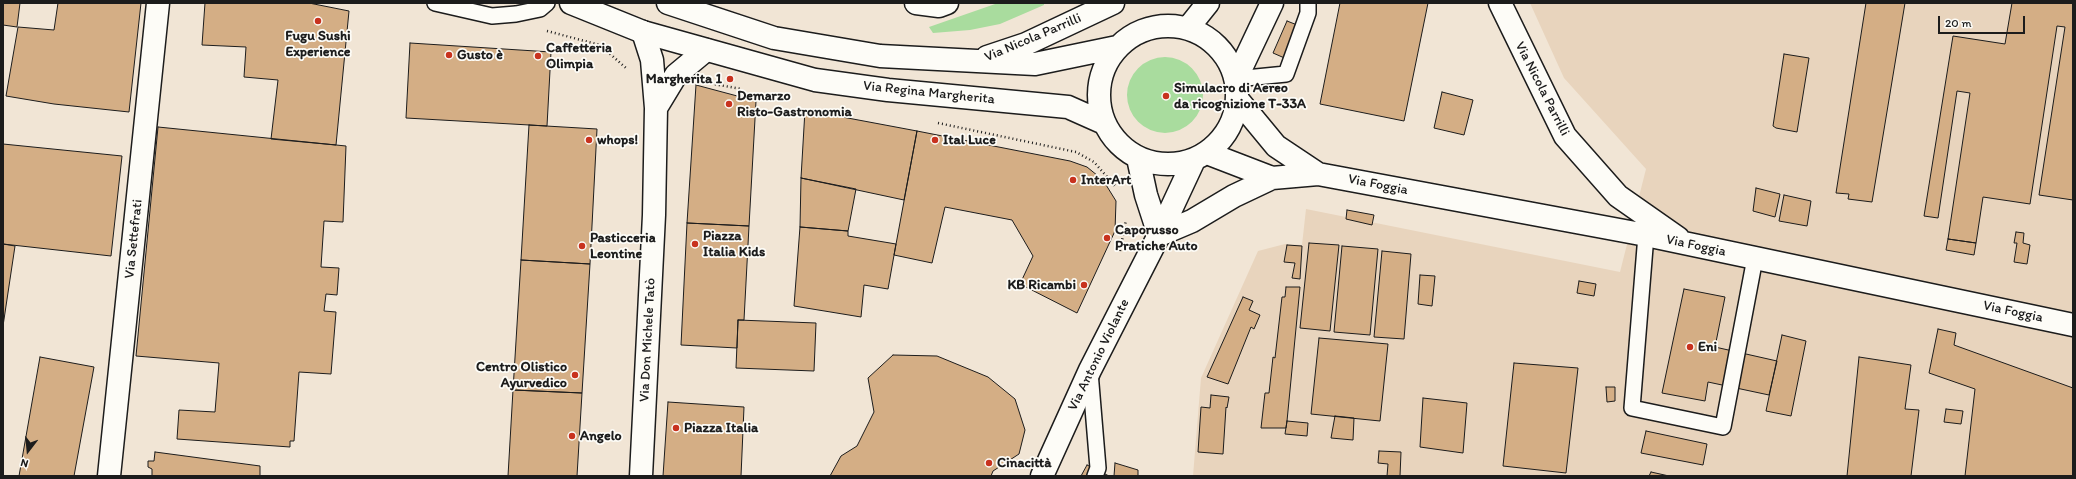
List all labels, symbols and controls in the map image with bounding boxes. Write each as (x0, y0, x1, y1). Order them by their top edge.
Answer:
scale bar (1940, 8, 2027, 34)
street label: Via Nicola Parrilli (982, 10, 1084, 66)
marker: Fugu Sushi Experience (313, 16, 323, 26)
text: 20 m (1945, 16, 1972, 30)
place label: Fugu Sushi Experience (285, 28, 351, 60)
street label: Via Nicola Parrilli (1511, 39, 1573, 139)
place label: Caffetteria Olimpia (546, 40, 612, 72)
place label: Gusto è (457, 47, 503, 63)
marker: Gusto è (444, 50, 454, 60)
marker: Caffetteria Olimpia (533, 51, 543, 61)
place label: Margherita 1 (646, 71, 722, 87)
marker: Margherita 1 (725, 74, 735, 84)
street label: Via Regina Margherita (862, 78, 996, 108)
place label: Simulacro di Aereo da ricognizione T-33A (1174, 80, 1306, 112)
place label: Demarzo Risto-Gastronomia (737, 88, 852, 120)
marker: Simulacro di Aereo da ricognizione T-33A (1161, 91, 1171, 101)
marker: Demarzo Risto-Gastronomia (724, 99, 734, 109)
place label: whops! (597, 132, 638, 148)
place label: Ital Luce (943, 132, 996, 148)
marker: whops! (584, 135, 594, 145)
marker: Ital Luce (930, 135, 940, 145)
street label: Via Foggia (1346, 171, 1410, 199)
place label: InterArt (1081, 172, 1131, 188)
marker: InterArt (1068, 175, 1078, 185)
street label: Via Settefrati (121, 198, 147, 280)
place label: Caporusso Pratiche Auto (1115, 222, 1198, 254)
place label: Piazza Italia Kids (703, 228, 765, 260)
place label: Pasticceria Leontine (590, 230, 656, 262)
street label: Via Foggia (1664, 231, 1728, 261)
marker: Caporusso Pratiche Auto (1102, 233, 1112, 243)
marker: Piazza Italia Kids (690, 239, 700, 249)
marker: Pasticceria Leontine (577, 241, 587, 251)
street label: Via Don Michele Tatò (636, 277, 660, 403)
place label: KB Ricambi (1007, 277, 1076, 293)
marker: KB Ricambi (1079, 280, 1089, 290)
street label: Via Antonio Violante (1065, 296, 1133, 414)
street label: Via Foggia (1981, 297, 2045, 327)
place label: Eni (1698, 339, 1717, 355)
marker: Eni (1685, 342, 1695, 352)
place label: Centro Olistico Ayurvedico (476, 359, 567, 392)
marker: Centro Olistico Ayurvedico (570, 370, 580, 380)
place label: Piazza Italia (684, 420, 758, 436)
marker: Piazza Italia (671, 423, 681, 433)
place label: Angelo (580, 428, 622, 444)
north arrow (8, 431, 48, 471)
marker: Angelo (567, 431, 577, 441)
place label: Cinacittà (997, 455, 1052, 471)
text: N (19, 456, 30, 470)
marker: Cinacittà (984, 458, 994, 468)

